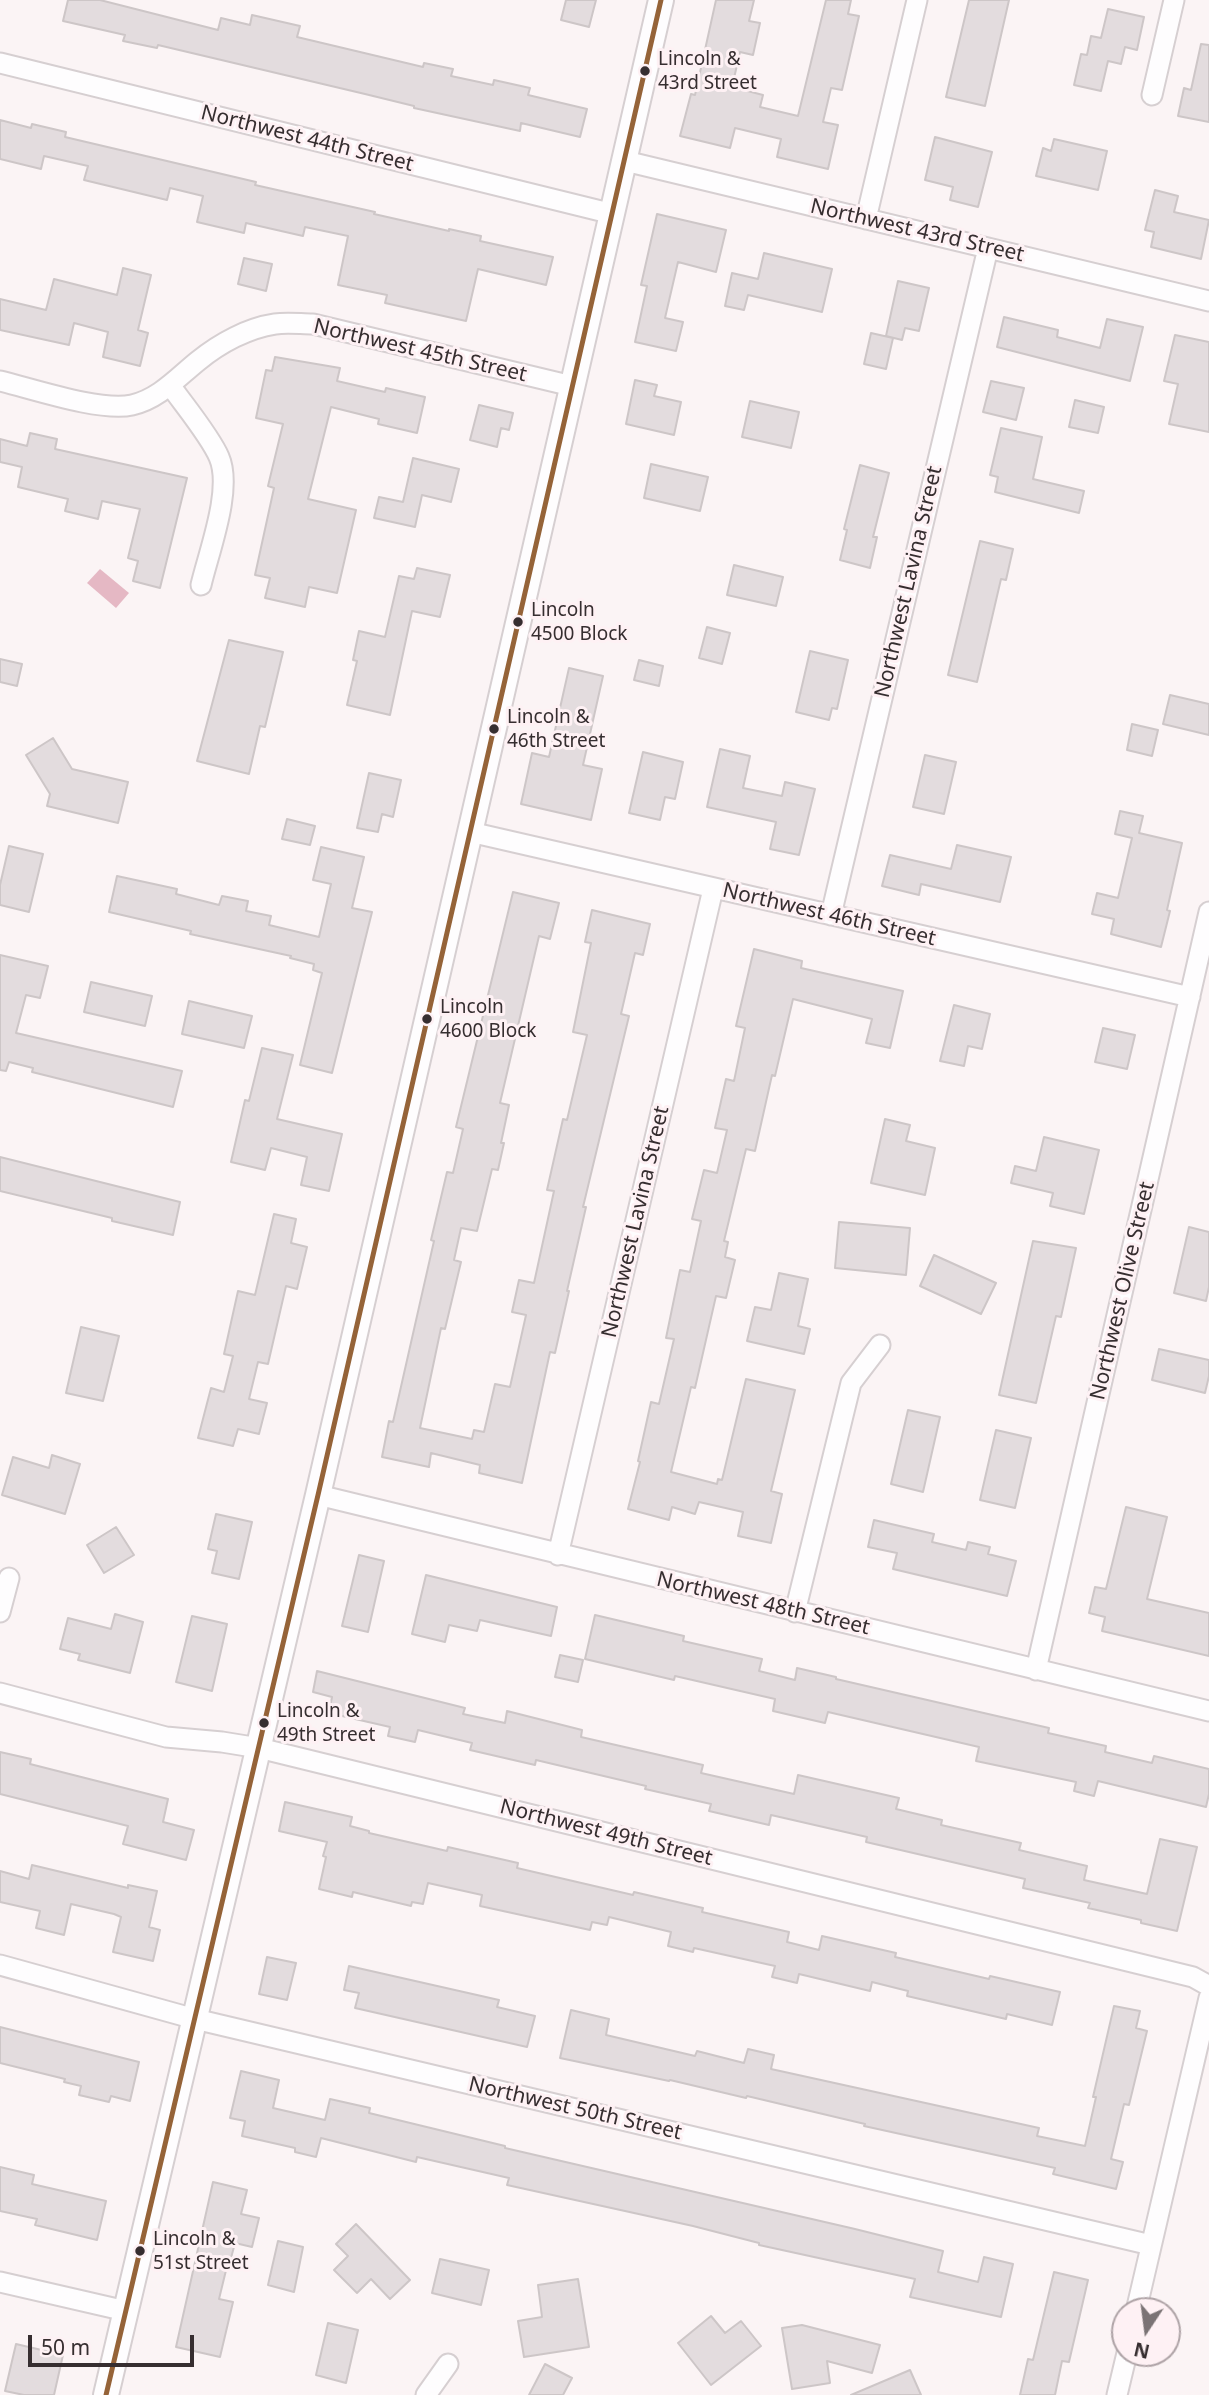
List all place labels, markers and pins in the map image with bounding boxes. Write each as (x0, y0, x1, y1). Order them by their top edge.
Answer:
place label: Lincoln & 43rd Street (658, 49, 757, 93)
marker: Lincoln & 43rd Street (638, 64, 652, 78)
place label: Lincoln 4500 Block (531, 600, 627, 644)
marker: Lincoln 4500 Block (511, 615, 525, 629)
place label: Lincoln & 46th Street (507, 707, 605, 751)
marker: Lincoln & 46th Street (487, 722, 501, 736)
place label: Lincoln 4600 Block (440, 997, 536, 1041)
marker: Lincoln 4600 Block (420, 1012, 434, 1026)
place label: Lincoln & 49th Street (277, 1701, 375, 1745)
marker: Lincoln & 49th Street (257, 1716, 271, 1730)
place label: Lincoln & 51st Street (153, 2229, 249, 2273)
marker: Lincoln & 51st Street (133, 2244, 147, 2258)

